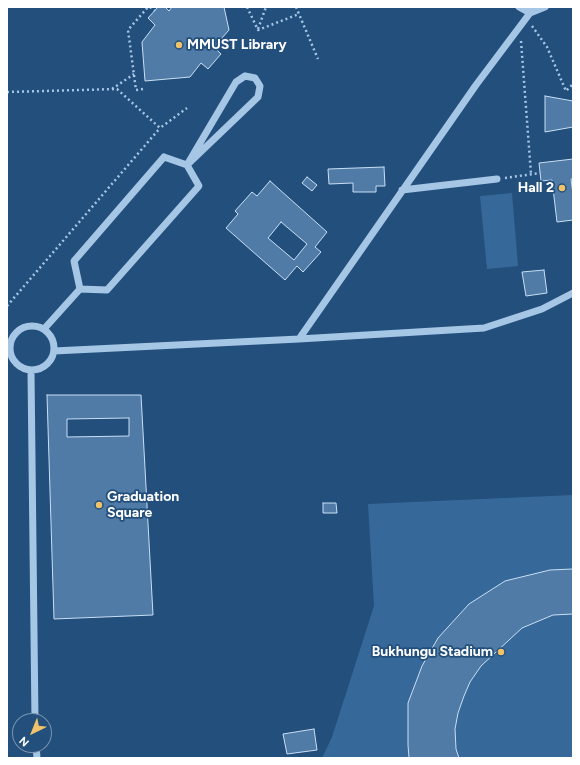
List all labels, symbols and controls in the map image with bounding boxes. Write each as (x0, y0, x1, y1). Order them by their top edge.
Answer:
place label: MMUST Library (187, 37, 287, 53)
marker: MMUST Library (174, 40, 184, 50)
place label: Hall 2 (518, 180, 554, 196)
marker: Hall 2 (557, 183, 567, 193)
place label: Graduation Square (107, 489, 179, 522)
marker: Graduation Square (94, 500, 104, 510)
place label: Bukhungu Stadium (372, 644, 493, 660)
marker: Bukhungu Stadium (496, 647, 506, 657)
north arrow (12, 713, 52, 753)
text: N (17, 734, 32, 749)

